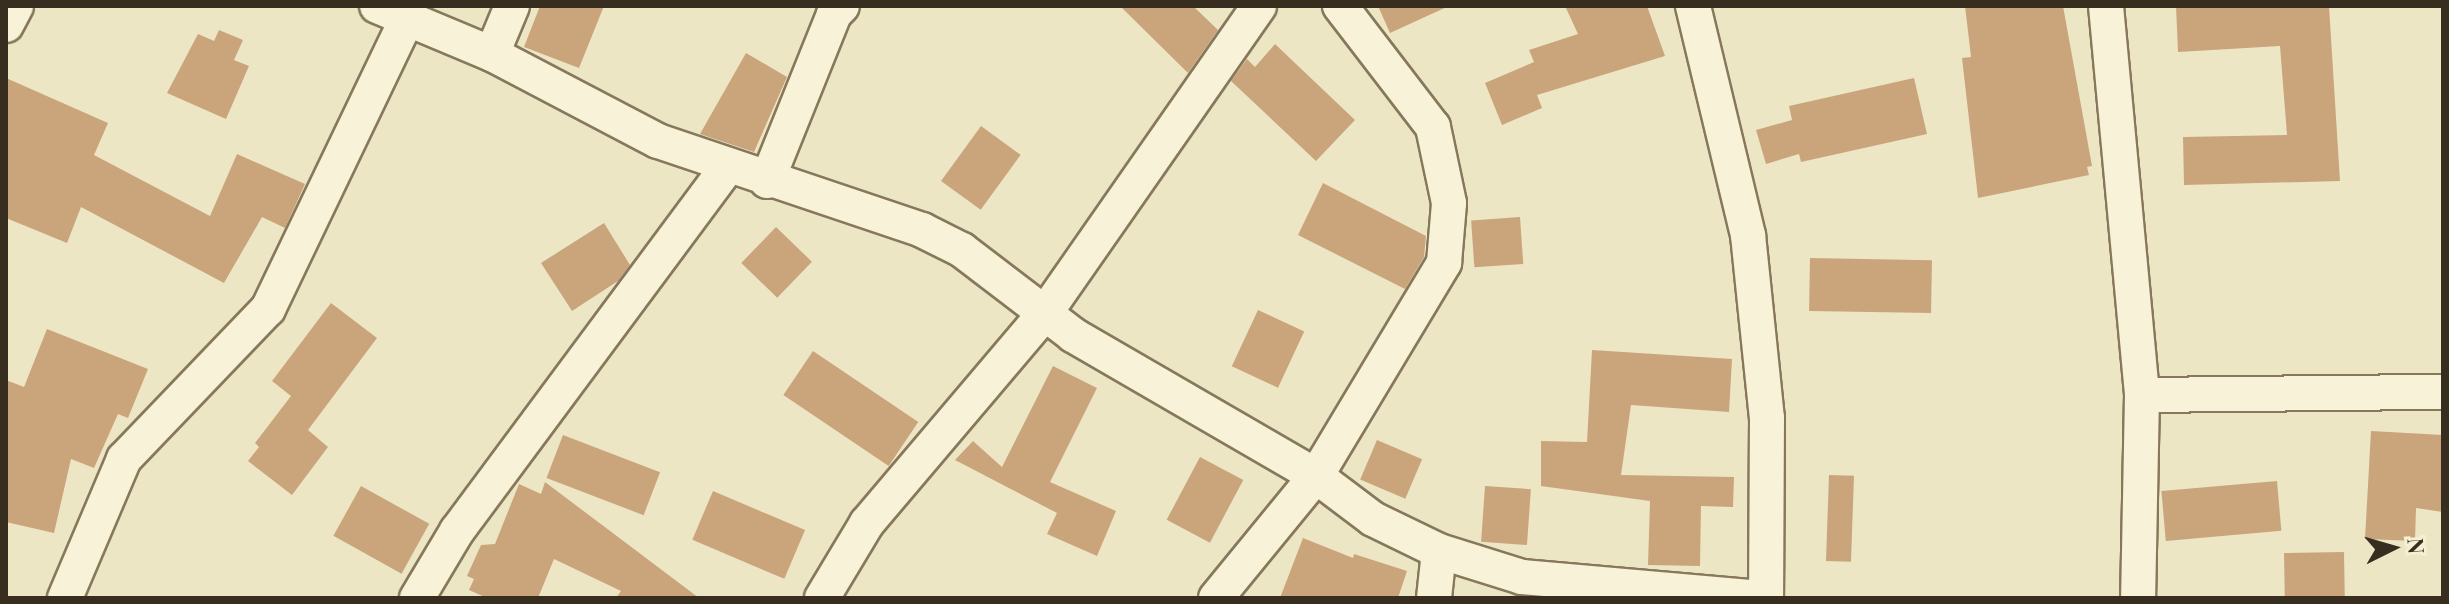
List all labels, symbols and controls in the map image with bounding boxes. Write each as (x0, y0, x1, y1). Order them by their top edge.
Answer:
north arrow (2353, 508, 2433, 588)
text: N (2401, 537, 2433, 555)

